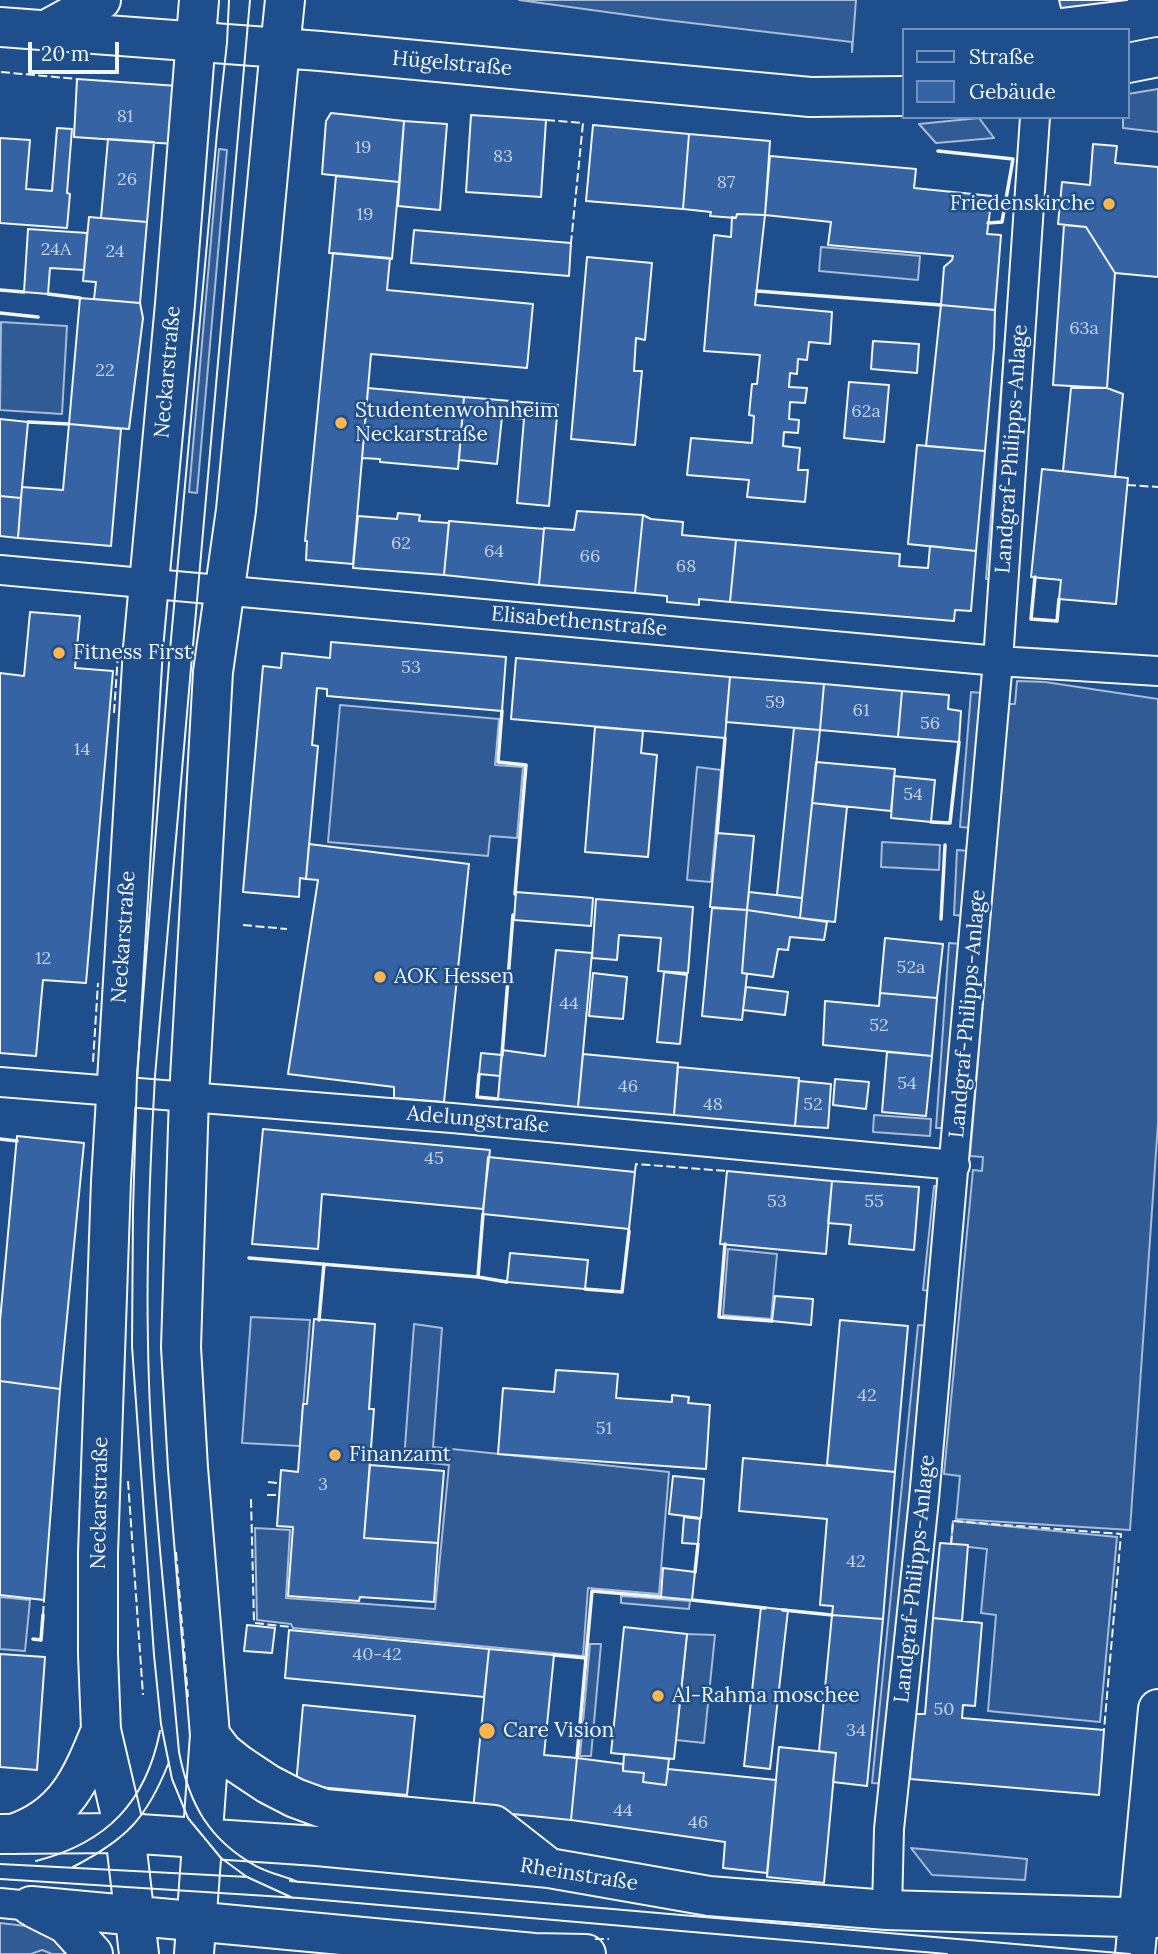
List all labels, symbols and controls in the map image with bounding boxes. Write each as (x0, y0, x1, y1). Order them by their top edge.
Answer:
scale bar (32, 28, 122, 72)
legend (902, 28, 1130, 119)
text: 20 m (41, 40, 90, 67)
text: Straße (969, 43, 1034, 70)
street label: Hügelstraße (391, 46, 513, 82)
text: Gebäude (969, 78, 1056, 105)
house number: 81 (117, 106, 133, 128)
house number: 19 (355, 137, 371, 159)
house number: 83 (493, 146, 513, 168)
house number: 26 (117, 169, 137, 191)
house number: 87 (717, 172, 735, 194)
place label: Friedenskirche (950, 191, 1095, 217)
marker: Friedenskirche (1101, 196, 1117, 212)
house number: 19 (357, 204, 373, 226)
house number: 24A (41, 239, 71, 261)
house number: 24 (105, 241, 125, 263)
street label: Neckarstraße (150, 305, 186, 439)
house number: 63a (1069, 318, 1099, 340)
street label: Landgraf-Philipps-Anlage (991, 324, 1033, 574)
house number: 22 (95, 360, 115, 382)
place label: Studentenwohnheim Neckarstraße (355, 398, 559, 448)
house number: 62a (851, 401, 881, 423)
marker: Studentenwohnheim Neckarstraße (333, 415, 349, 431)
house number: 62 (391, 533, 411, 555)
house number: 64 (484, 541, 504, 563)
house number: 66 (580, 546, 600, 568)
house number: 68 (676, 556, 696, 578)
street label: Elisabethenstraße (490, 602, 668, 642)
place label: Fitness First (73, 640, 192, 666)
marker: Fitness First (51, 645, 67, 661)
house number: 53 (401, 657, 421, 679)
house number: 59 (765, 692, 785, 714)
house number: 61 (853, 700, 869, 722)
house number: 56 (920, 713, 940, 735)
house number: 14 (74, 739, 90, 761)
house number: 54 (903, 784, 923, 806)
street label: Neckarstraße (107, 870, 141, 1004)
street label: Landgraf-Philipps-Anlage (945, 889, 991, 1139)
house number: 12 (35, 948, 51, 970)
house number: 52a (897, 957, 925, 979)
place label: AOK Hessen (394, 964, 514, 990)
marker: AOK Hessen (372, 969, 388, 985)
house number: 44 (559, 993, 579, 1015)
house number: 52 (869, 1015, 889, 1037)
house number: 54 (897, 1073, 917, 1095)
house number: 46 (618, 1076, 638, 1098)
house number: 48 (703, 1094, 723, 1116)
house number: 52 (803, 1094, 823, 1116)
street label: Adelungstraße (406, 1101, 550, 1139)
house number: 45 (424, 1148, 444, 1170)
house number: 53 (767, 1191, 787, 1213)
house number: 55 (864, 1191, 884, 1213)
house number: 42 (857, 1385, 877, 1407)
house number: 51 (596, 1418, 612, 1440)
street label: Neckarstraße (86, 1436, 114, 1570)
place label: Finanzamt (349, 1442, 451, 1468)
marker: Finanzamt (327, 1447, 343, 1463)
street label: Landgraf-Philipps-Anlage (889, 1454, 941, 1704)
house number: 3 (318, 1474, 328, 1496)
house number: 42 (846, 1551, 866, 1573)
house number: 40-42 (352, 1644, 402, 1666)
place label: Al-Rahma moschee (672, 1683, 860, 1709)
marker: Al-Rahma moschee (650, 1688, 666, 1704)
house number: 50 (934, 1699, 954, 1721)
place label: Care Vision (503, 1718, 614, 1744)
house number: 34 (846, 1720, 866, 1742)
marker: Care Vision (477, 1721, 497, 1741)
house number: 44 (613, 1800, 633, 1822)
house number: 46 (688, 1812, 708, 1834)
street label: Rheinstraße (518, 1853, 640, 1897)

